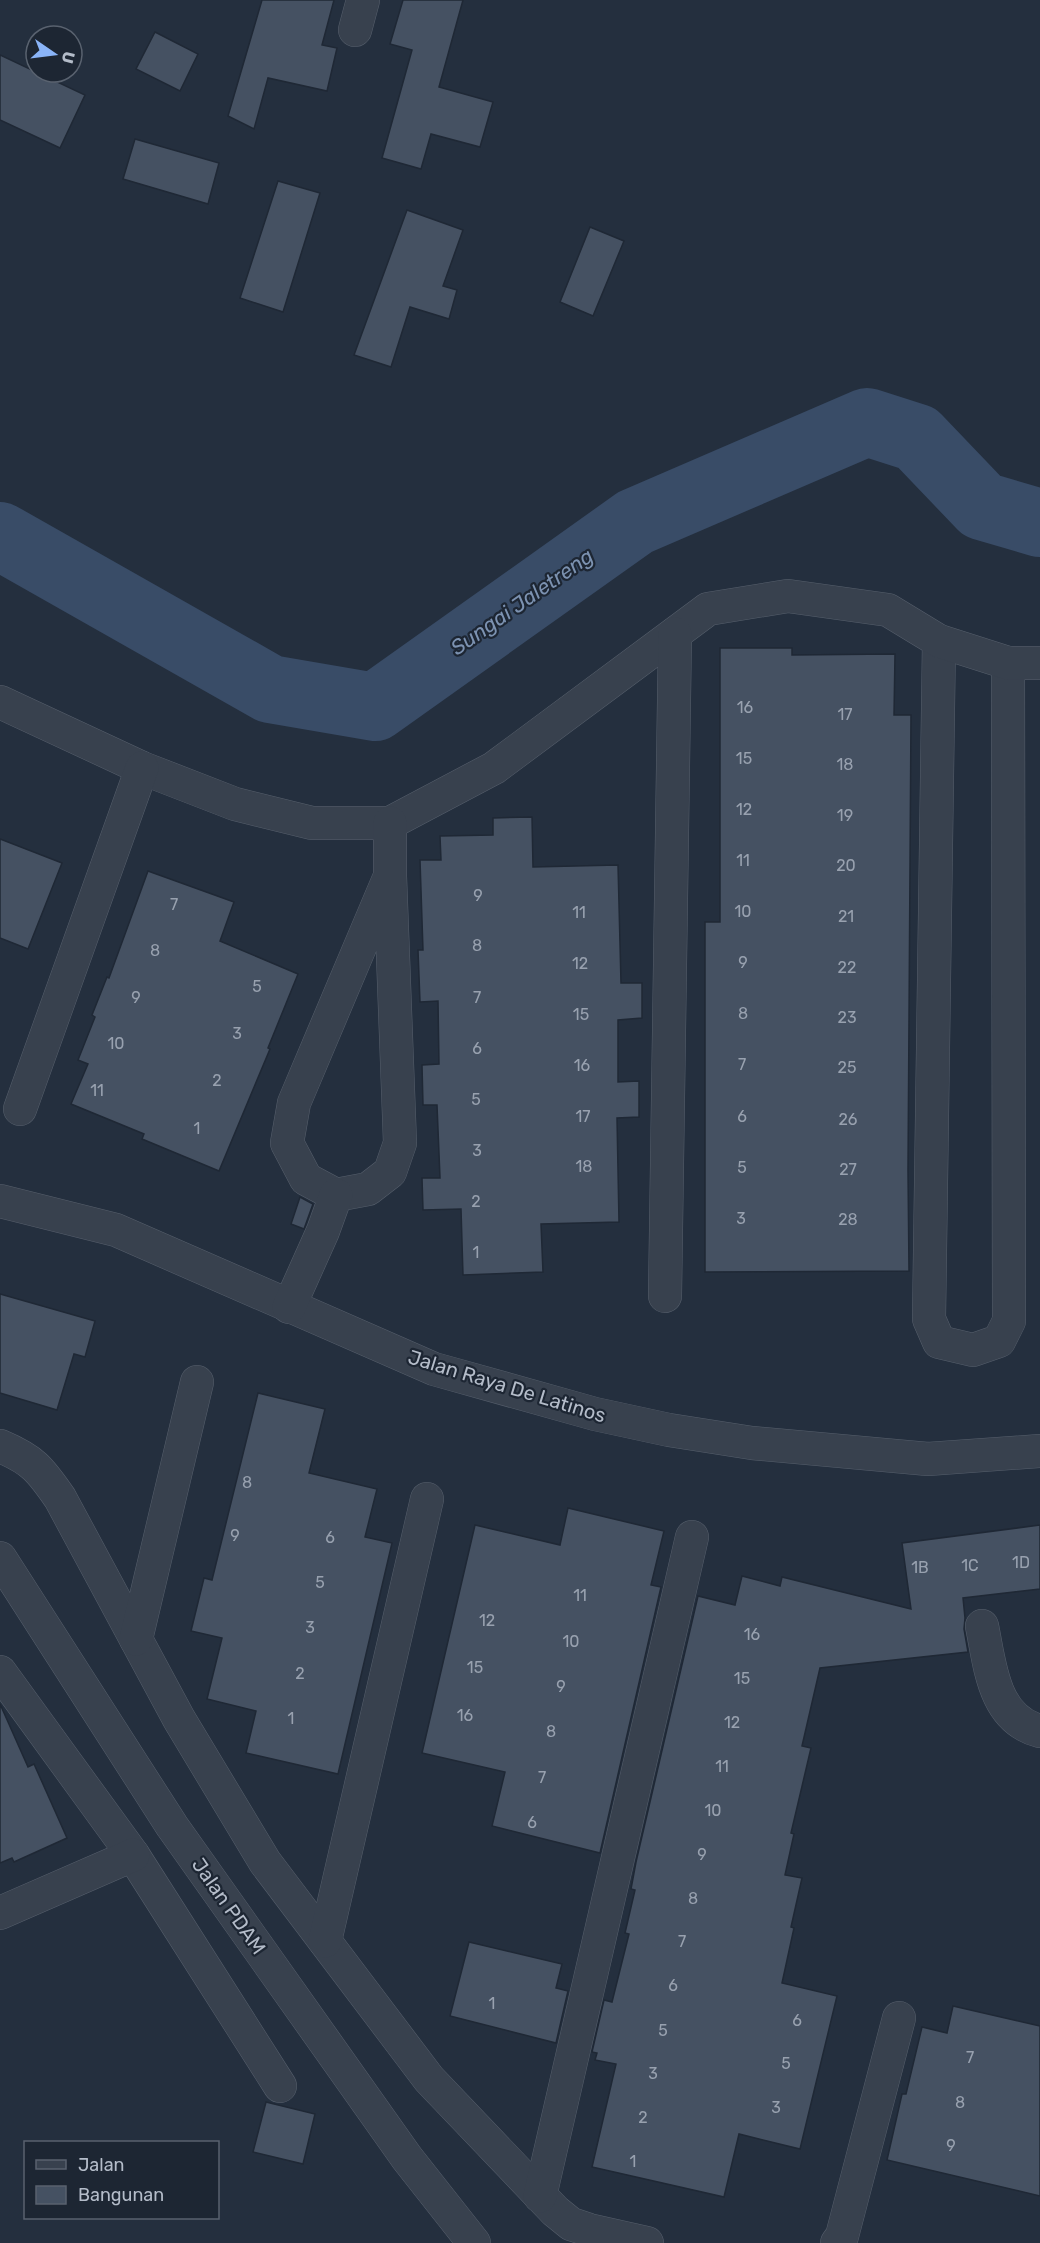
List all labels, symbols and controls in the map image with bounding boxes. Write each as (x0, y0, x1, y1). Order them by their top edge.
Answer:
north arrow (24, 24, 84, 84)
text: U (57, 50, 79, 65)
water label: Sungai Jaletreng (445, 543, 598, 660)
house number: 16 (737, 698, 754, 717)
house number: 17 (837, 705, 853, 724)
house number: 15 (736, 749, 752, 768)
house number: 18 (836, 755, 854, 774)
house number: 12 (736, 800, 752, 819)
house number: 19 (837, 806, 853, 825)
house number: 11 (736, 851, 750, 870)
house number: 20 (836, 856, 856, 875)
house number: 9 (473, 886, 483, 905)
house number: 7 (170, 895, 178, 914)
house number: 10 (734, 902, 752, 921)
house number: 11 (572, 903, 586, 922)
house number: 21 (838, 907, 854, 926)
house number: 8 (472, 936, 482, 955)
house number: 8 (150, 941, 160, 960)
house number: 9 (738, 953, 748, 972)
house number: 12 (572, 954, 588, 973)
house number: 22 (838, 958, 856, 977)
house number: 5 (252, 977, 262, 996)
house number: 9 (131, 988, 141, 1007)
house number: 7 (473, 988, 481, 1007)
house number: 8 (738, 1004, 748, 1023)
house number: 15 (573, 1005, 589, 1024)
house number: 23 (837, 1008, 857, 1027)
house number: 3 (232, 1024, 242, 1043)
house number: 10 (107, 1034, 125, 1053)
house number: 6 (472, 1039, 482, 1058)
house number: 7 (738, 1055, 746, 1074)
house number: 16 (574, 1056, 591, 1075)
house number: 25 (838, 1058, 856, 1077)
house number: 2 (212, 1071, 222, 1090)
house number: 11 (90, 1081, 104, 1100)
house number: 5 (471, 1090, 481, 1109)
house number: 17 (575, 1107, 591, 1126)
house number: 6 (737, 1107, 747, 1126)
house number: 26 (838, 1110, 858, 1129)
house number: 1 (194, 1119, 200, 1138)
house number: 3 (472, 1141, 482, 1160)
house number: 18 (575, 1157, 593, 1176)
house number: 5 (737, 1158, 747, 1177)
house number: 27 (839, 1160, 857, 1179)
house number: 2 (471, 1192, 481, 1211)
house number: 3 (736, 1209, 746, 1228)
house number: 28 (838, 1210, 858, 1229)
house number: 1 (473, 1243, 479, 1262)
street label: Jalan Raya De Latinos (405, 1344, 609, 1428)
house number: 8 (242, 1473, 252, 1492)
house number: 9 (230, 1526, 240, 1545)
house number: 6 (325, 1528, 335, 1547)
house number: 1D (1012, 1553, 1030, 1572)
house number: 1C (961, 1556, 979, 1575)
house number: 1B (911, 1558, 929, 1577)
house number: 5 (315, 1573, 325, 1592)
house number: 11 (573, 1586, 587, 1605)
house number: 12 (479, 1611, 495, 1630)
house number: 3 (305, 1618, 315, 1637)
house number: 16 (744, 1625, 761, 1644)
house number: 10 (562, 1632, 580, 1651)
house number: 15 (467, 1658, 483, 1677)
house number: 2 (295, 1664, 305, 1683)
house number: 15 (734, 1669, 750, 1688)
house number: 9 (556, 1677, 566, 1696)
house number: 16 (457, 1706, 474, 1725)
house number: 1 (288, 1709, 294, 1728)
house number: 12 (724, 1713, 740, 1732)
house number: 8 (546, 1722, 556, 1741)
house number: 11 (715, 1757, 729, 1776)
house number: 7 (538, 1768, 546, 1787)
house number: 10 (704, 1801, 722, 1820)
house number: 6 (527, 1813, 537, 1832)
house number: 9 (697, 1845, 707, 1864)
street label: Jalan PDAM (187, 1853, 271, 1959)
house number: 8 (688, 1889, 698, 1908)
house number: 7 (678, 1932, 686, 1951)
house number: 6 (668, 1976, 678, 1995)
house number: 1 (489, 1994, 495, 2013)
house number: 6 (792, 2011, 802, 2030)
house number: 5 (658, 2021, 668, 2040)
house number: 7 (966, 2048, 974, 2067)
house number: 5 (781, 2054, 791, 2073)
house number: 3 (648, 2064, 658, 2083)
house number: 8 (955, 2093, 965, 2112)
house number: 3 (771, 2098, 781, 2117)
house number: 2 (638, 2108, 648, 2127)
house number: 9 (946, 2136, 956, 2155)
legend (24, 2141, 219, 2219)
house number: 1 (630, 2152, 636, 2171)
text: Jalan (78, 2154, 125, 2176)
text: Bangunan (78, 2184, 164, 2206)

